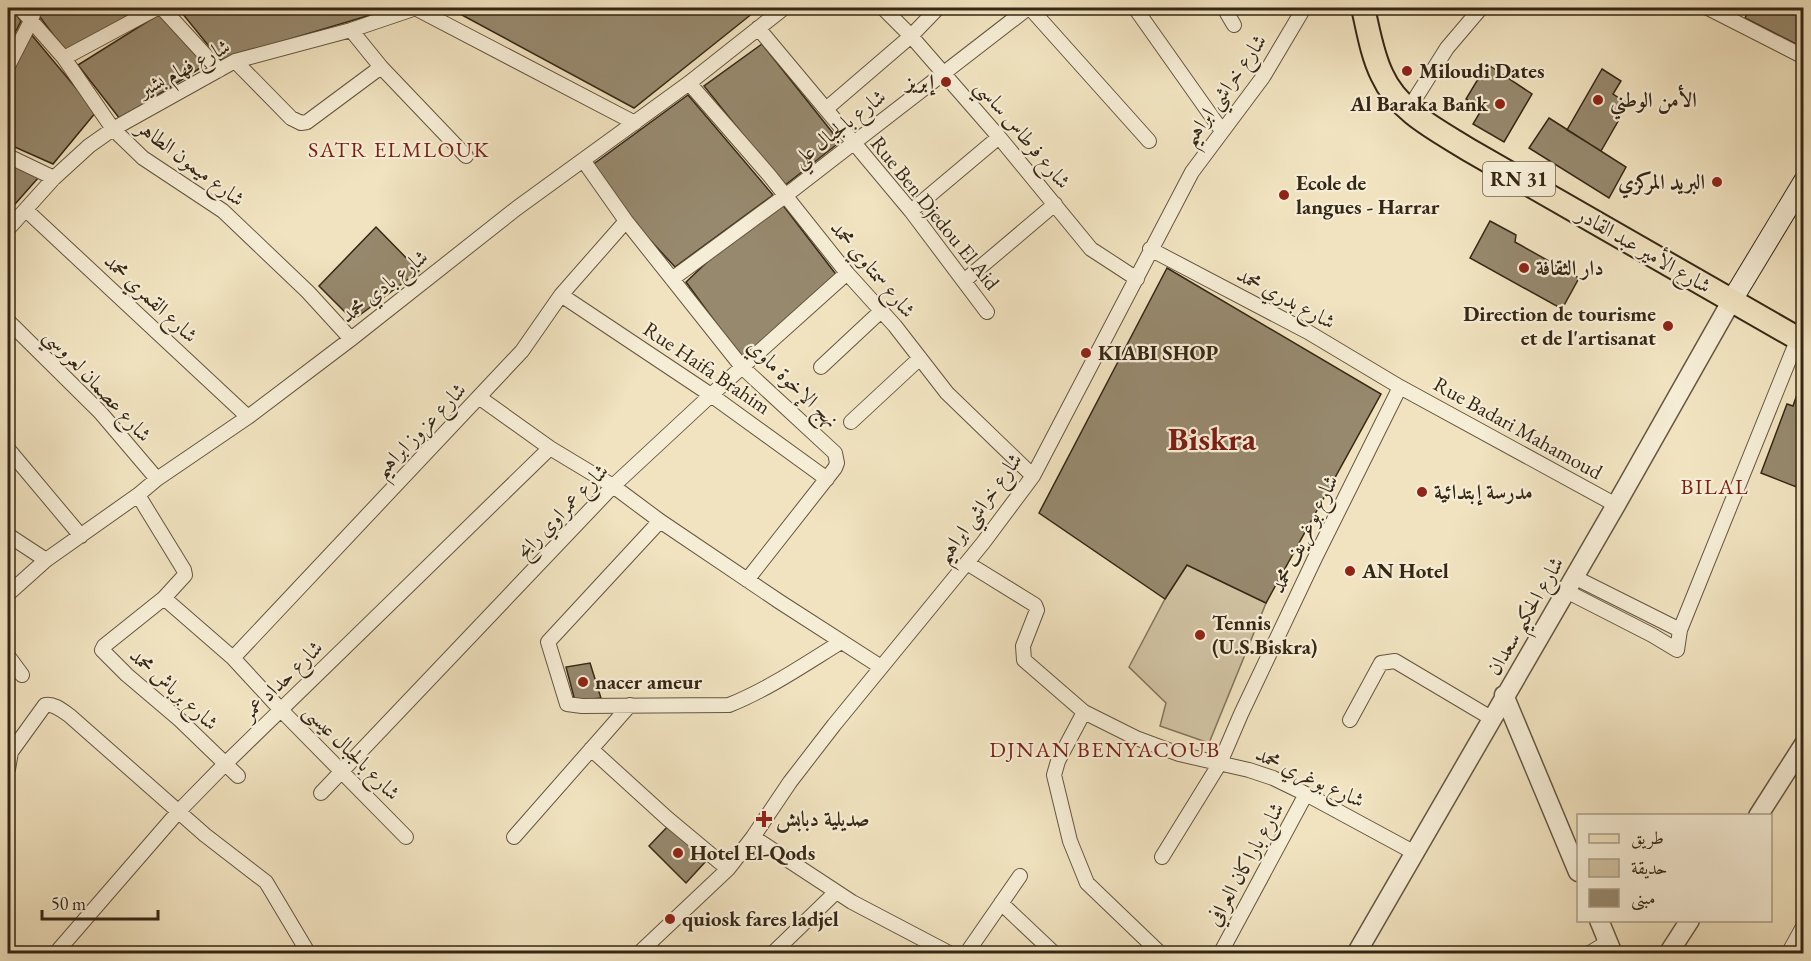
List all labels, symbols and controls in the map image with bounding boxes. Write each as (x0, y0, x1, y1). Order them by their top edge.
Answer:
street label: شارع خراشي ابراهيم (1175, 28, 1279, 156)
street label: شارع فهام بشير (132, 32, 237, 108)
place label: Miloudi Dates (1419, 57, 1545, 84)
marker: Miloudi Dates (1400, 64, 1414, 78)
place label: إبريز (904, 68, 935, 96)
street label: شارع فرطاس ساسي (964, 73, 1077, 199)
marker: إبريز (939, 75, 953, 89)
street label: شارع بالجبال علي (786, 83, 895, 178)
place label: الأمن الوطني (1610, 84, 1697, 120)
place label: Al Baraka Bank (1349, 90, 1489, 117)
marker: الأمن الوطني (1591, 93, 1605, 107)
marker: Al Baraka Bank (1493, 97, 1507, 111)
street label: شارع ميمون الطاهر (127, 112, 251, 216)
street label: Rue Ben Djedou El Aid (865, 130, 1006, 295)
district label: SATR ELMLOUK (308, 135, 490, 164)
road number: RN 31 (1483, 162, 1555, 196)
place label: البريد المركزي (1618, 168, 1705, 199)
place label: Ecole de langues - Harrar (1296, 169, 1440, 220)
marker: البريد المركزي (1710, 175, 1724, 189)
marker: Ecole de langues - Harrar (1277, 188, 1291, 202)
street label: شارع الأمير عبد القادر (1568, 198, 1717, 303)
street label: شارع سمتاوي محمد (821, 214, 922, 326)
street label: شارع بادي محمد (334, 243, 436, 332)
street label: شارع القمري محمد (95, 247, 204, 352)
place label: دار الثقافة (1536, 254, 1604, 281)
street label: شارع بدري محمد (1230, 260, 1340, 339)
marker: دار الثقافة (1517, 261, 1531, 275)
place label: Direction de tourisme et de l'artisanat (1463, 300, 1656, 351)
street label: Rue Haifa Brahim (638, 315, 776, 420)
marker: Direction de tourisme et de l'artisanat (1661, 319, 1675, 333)
street label: شارع عصمان لعروسي (34, 322, 158, 452)
street label: نهج الإخوة ماوي (738, 332, 845, 437)
place label: KIABI SHOP (1098, 339, 1218, 366)
marker: KIABI SHOP (1079, 346, 1093, 360)
street label: Rue Badari Mahamoud (1429, 370, 1608, 485)
street label: شارع عزوز ابراهيم (368, 376, 477, 488)
district label: Biskra (1168, 417, 1257, 460)
street label: شارع خراشي ابراهيم (929, 447, 1034, 573)
street label: شارع عمراوي رابح (509, 457, 617, 568)
street label: شارع بوغريف محمد (1263, 470, 1348, 600)
district label: BILAL (1681, 472, 1749, 501)
place label: مدرسة إبتدائية (1434, 478, 1533, 506)
marker: مدرسة إبتدائية (1415, 485, 1429, 499)
street label: شارع الحكيم سعدان (1480, 551, 1576, 684)
place label: AN Hotel (1361, 557, 1449, 584)
marker: AN Hotel (1343, 564, 1357, 578)
place label: Tennis (U.S.Biskra) (1212, 609, 1317, 660)
marker: Tennis (U.S.Biskra) (1193, 628, 1207, 642)
street label: شارع حداد عمر (234, 634, 332, 730)
street label: شارع برباش محمد (121, 641, 225, 740)
place label: nacer ameur (595, 668, 703, 695)
marker: nacer ameur (576, 675, 590, 689)
street label: شارع بالجبال عيسى (295, 698, 406, 809)
district label: DJNAN BENYACOUB (989, 735, 1221, 764)
street label: شارع بوغري محمد (1249, 740, 1369, 818)
street label: شارع باراكان العرافي (1199, 797, 1294, 933)
place label: صديلية دبابش (776, 805, 870, 833)
marker: صديلية دبابش (757, 812, 771, 826)
legend (1577, 814, 1772, 922)
text: طريق (1631, 826, 1664, 850)
place label: Hotel El-Qods (690, 839, 815, 866)
marker: Hotel El-Qods (671, 846, 685, 860)
text: حديقة (1631, 856, 1667, 879)
scale bar (42, 883, 158, 921)
text: مبنى (1631, 886, 1656, 911)
text: 50 m (51, 892, 86, 915)
place label: quiosk fares ladjel (682, 905, 839, 932)
marker: quiosk fares ladjel (663, 912, 677, 926)

